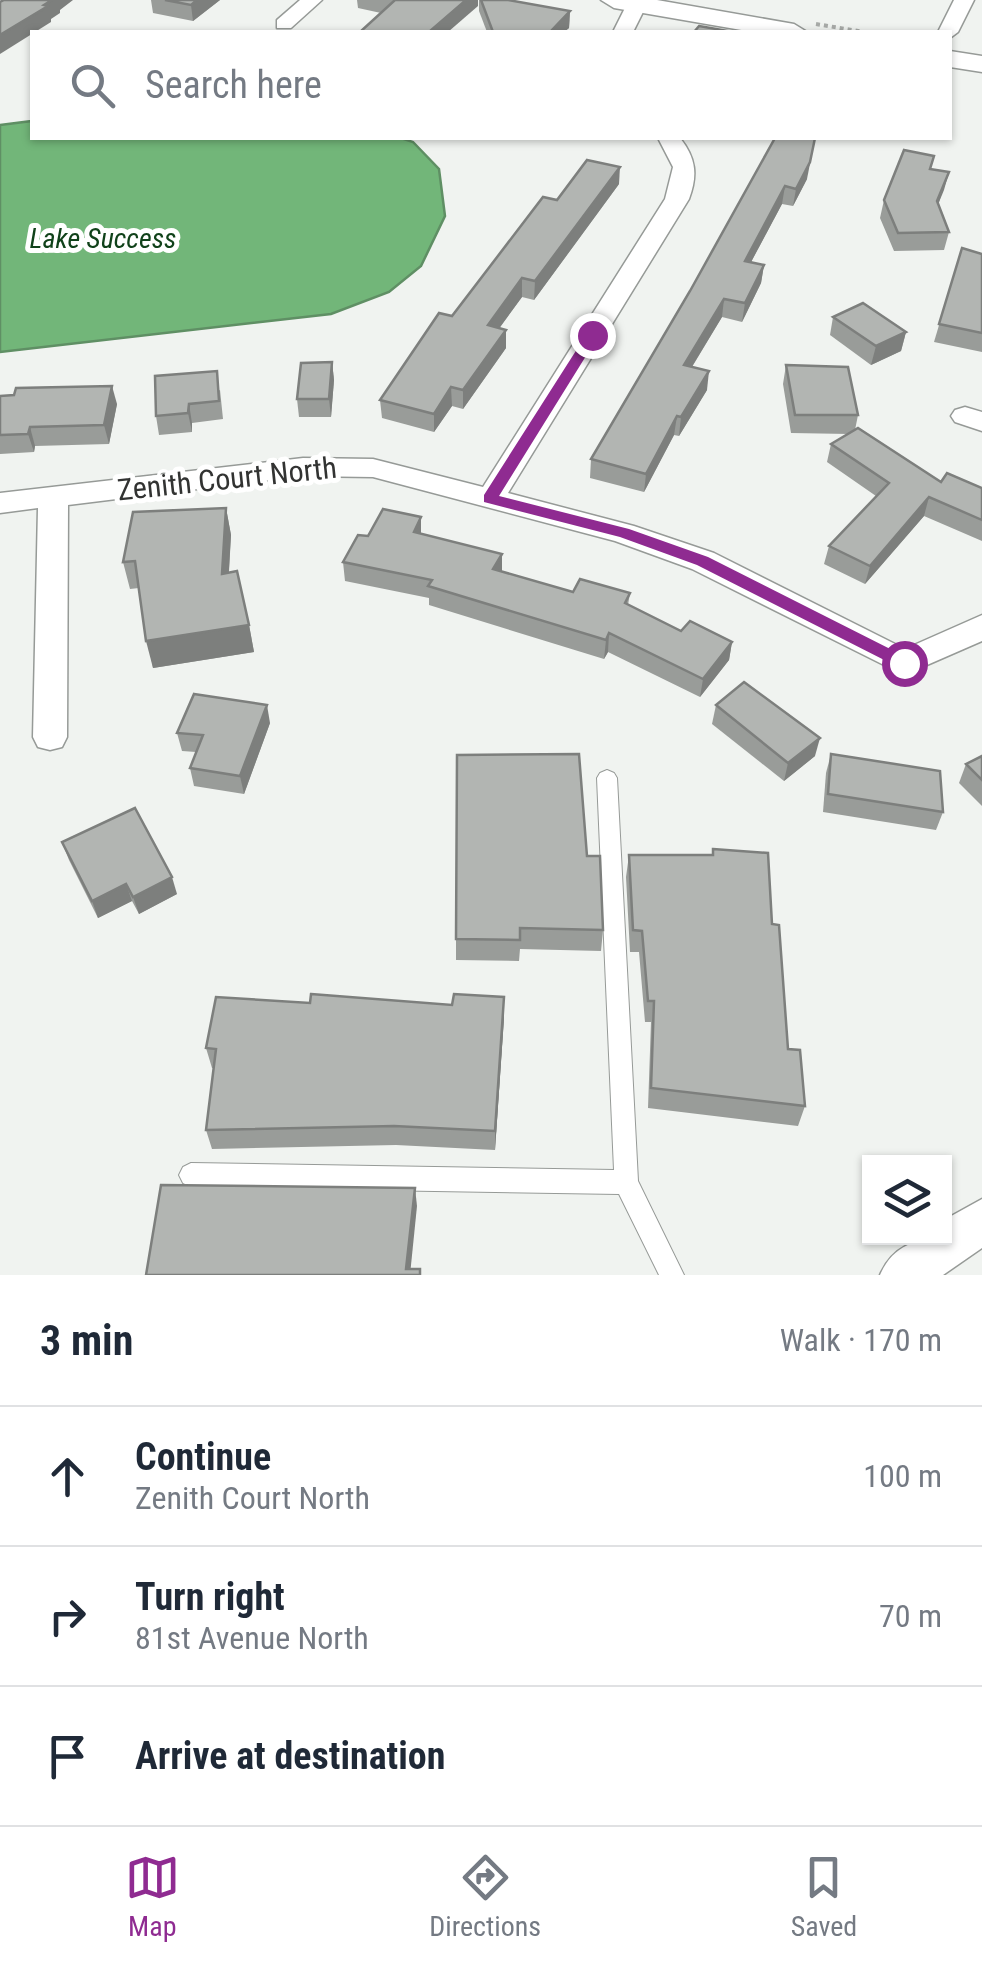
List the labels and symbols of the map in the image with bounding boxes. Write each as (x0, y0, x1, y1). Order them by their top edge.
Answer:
water label: Lake Success (30, 222, 176, 255)
route end (570, 313, 616, 359)
street label: Zenith Court North (116, 450, 338, 507)
route start (882, 641, 928, 687)

